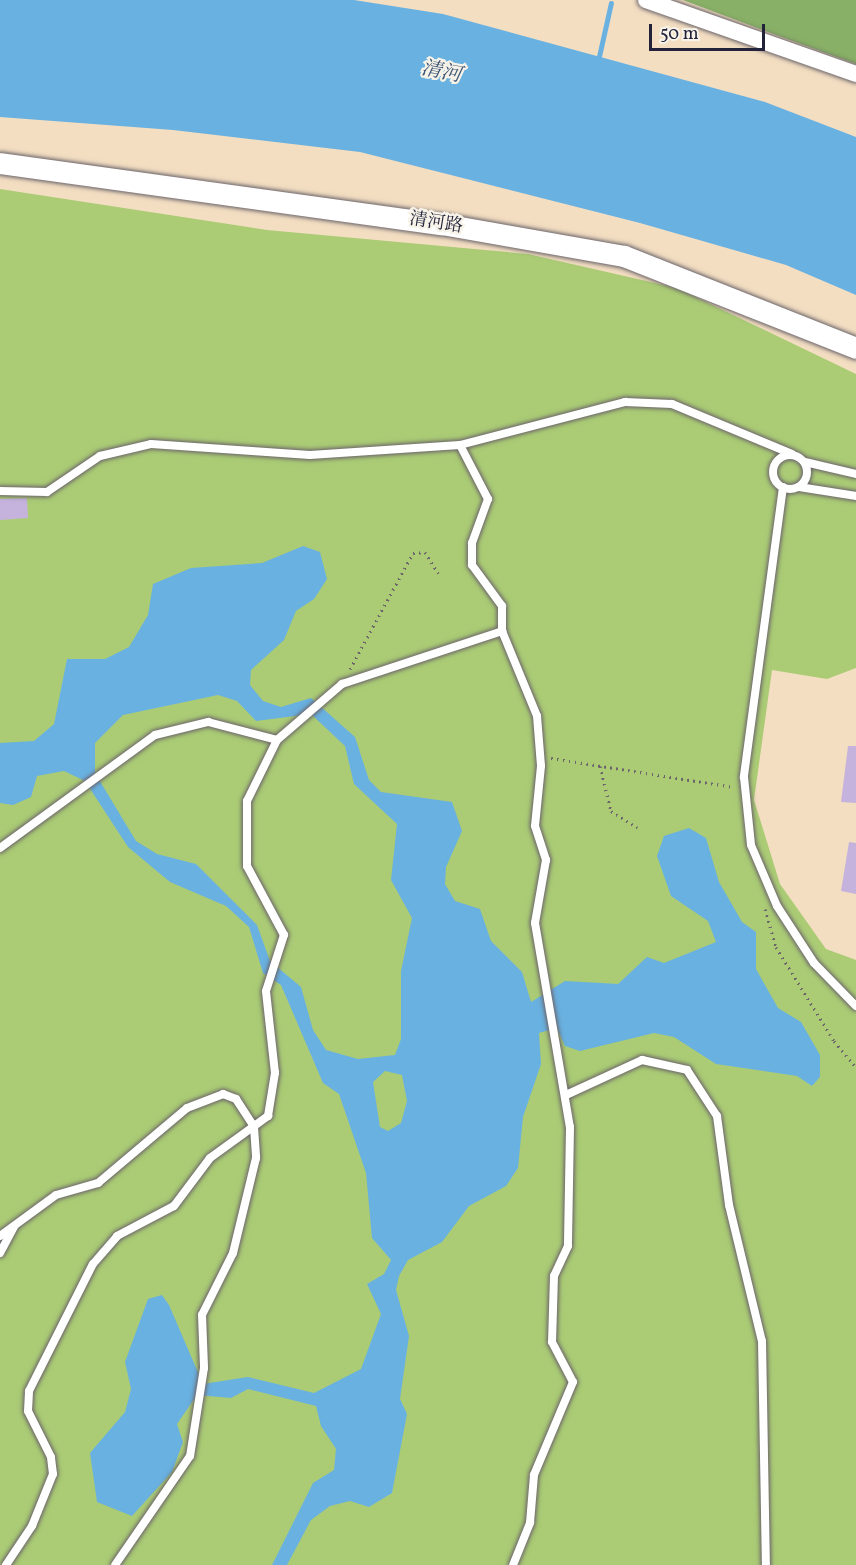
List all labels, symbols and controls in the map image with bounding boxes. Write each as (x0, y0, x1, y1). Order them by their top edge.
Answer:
scale bar (652, 12, 768, 50)
text: 50 m (660, 22, 699, 47)
water label: 清河 (419, 57, 463, 89)
street label: 清河路 (408, 209, 464, 239)

